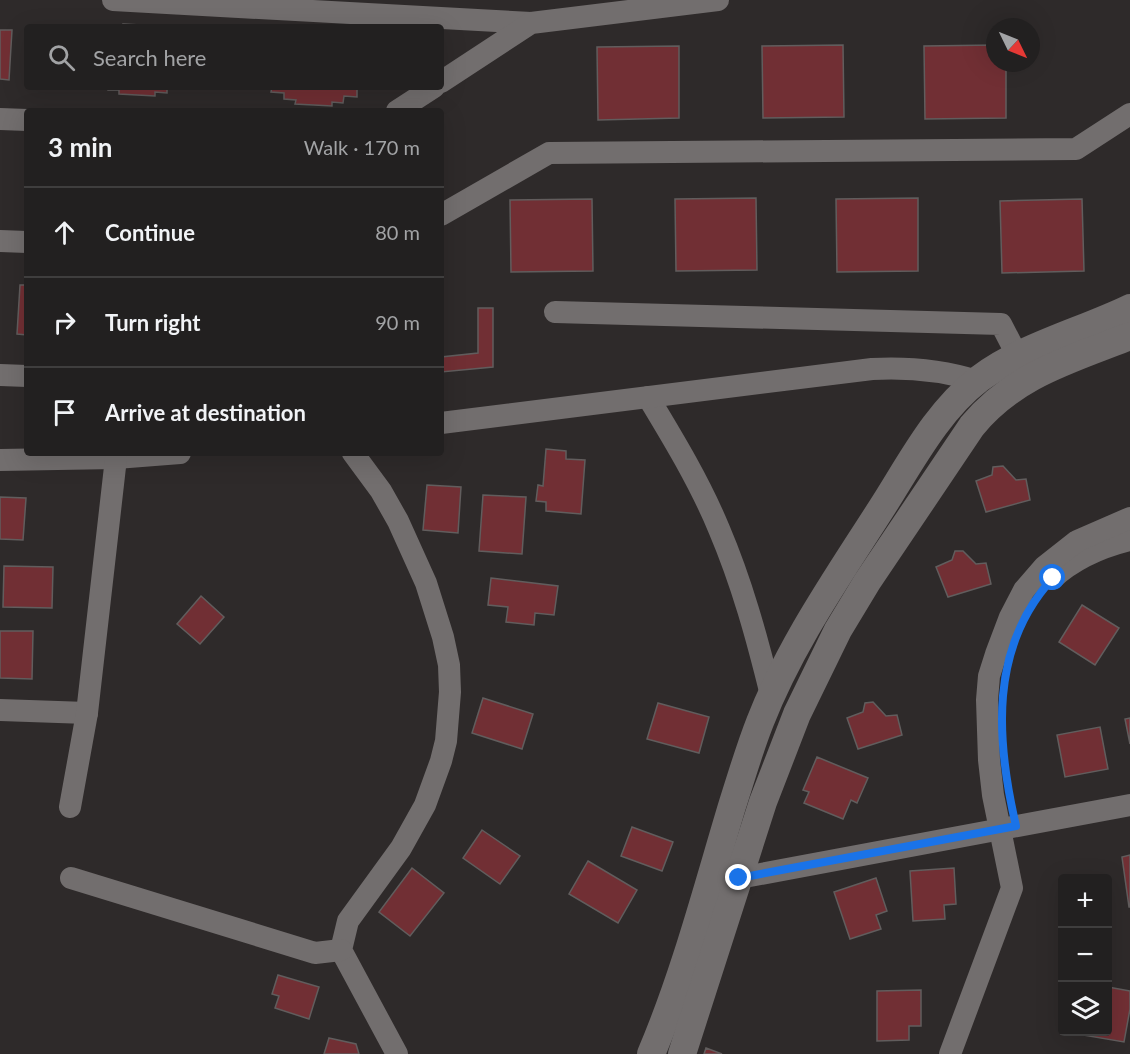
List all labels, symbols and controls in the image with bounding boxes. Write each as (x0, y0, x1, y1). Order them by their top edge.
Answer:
north arrow (986, 18, 1040, 72)
search box (24, 24, 444, 90)
icon: search (45, 41, 78, 74)
text: Search here (93, 44, 206, 71)
text: 3 min (48, 131, 112, 163)
text: Walk · 170 m (304, 135, 420, 159)
icon: ahead (48, 216, 81, 249)
text: Continue (105, 219, 195, 246)
text: 80 m (375, 220, 420, 244)
icon: right (48, 306, 81, 339)
text: Turn right (105, 309, 200, 336)
text: 90 m (375, 310, 420, 334)
icon: arrive (48, 396, 81, 429)
text: Arrive at destination (105, 399, 306, 426)
route start (1039, 564, 1065, 590)
route end (725, 864, 751, 890)
map controls (1058, 874, 1112, 1036)
button: + (1058, 874, 1112, 928)
button: − (1058, 928, 1112, 982)
button: layers (1058, 982, 1112, 1036)

